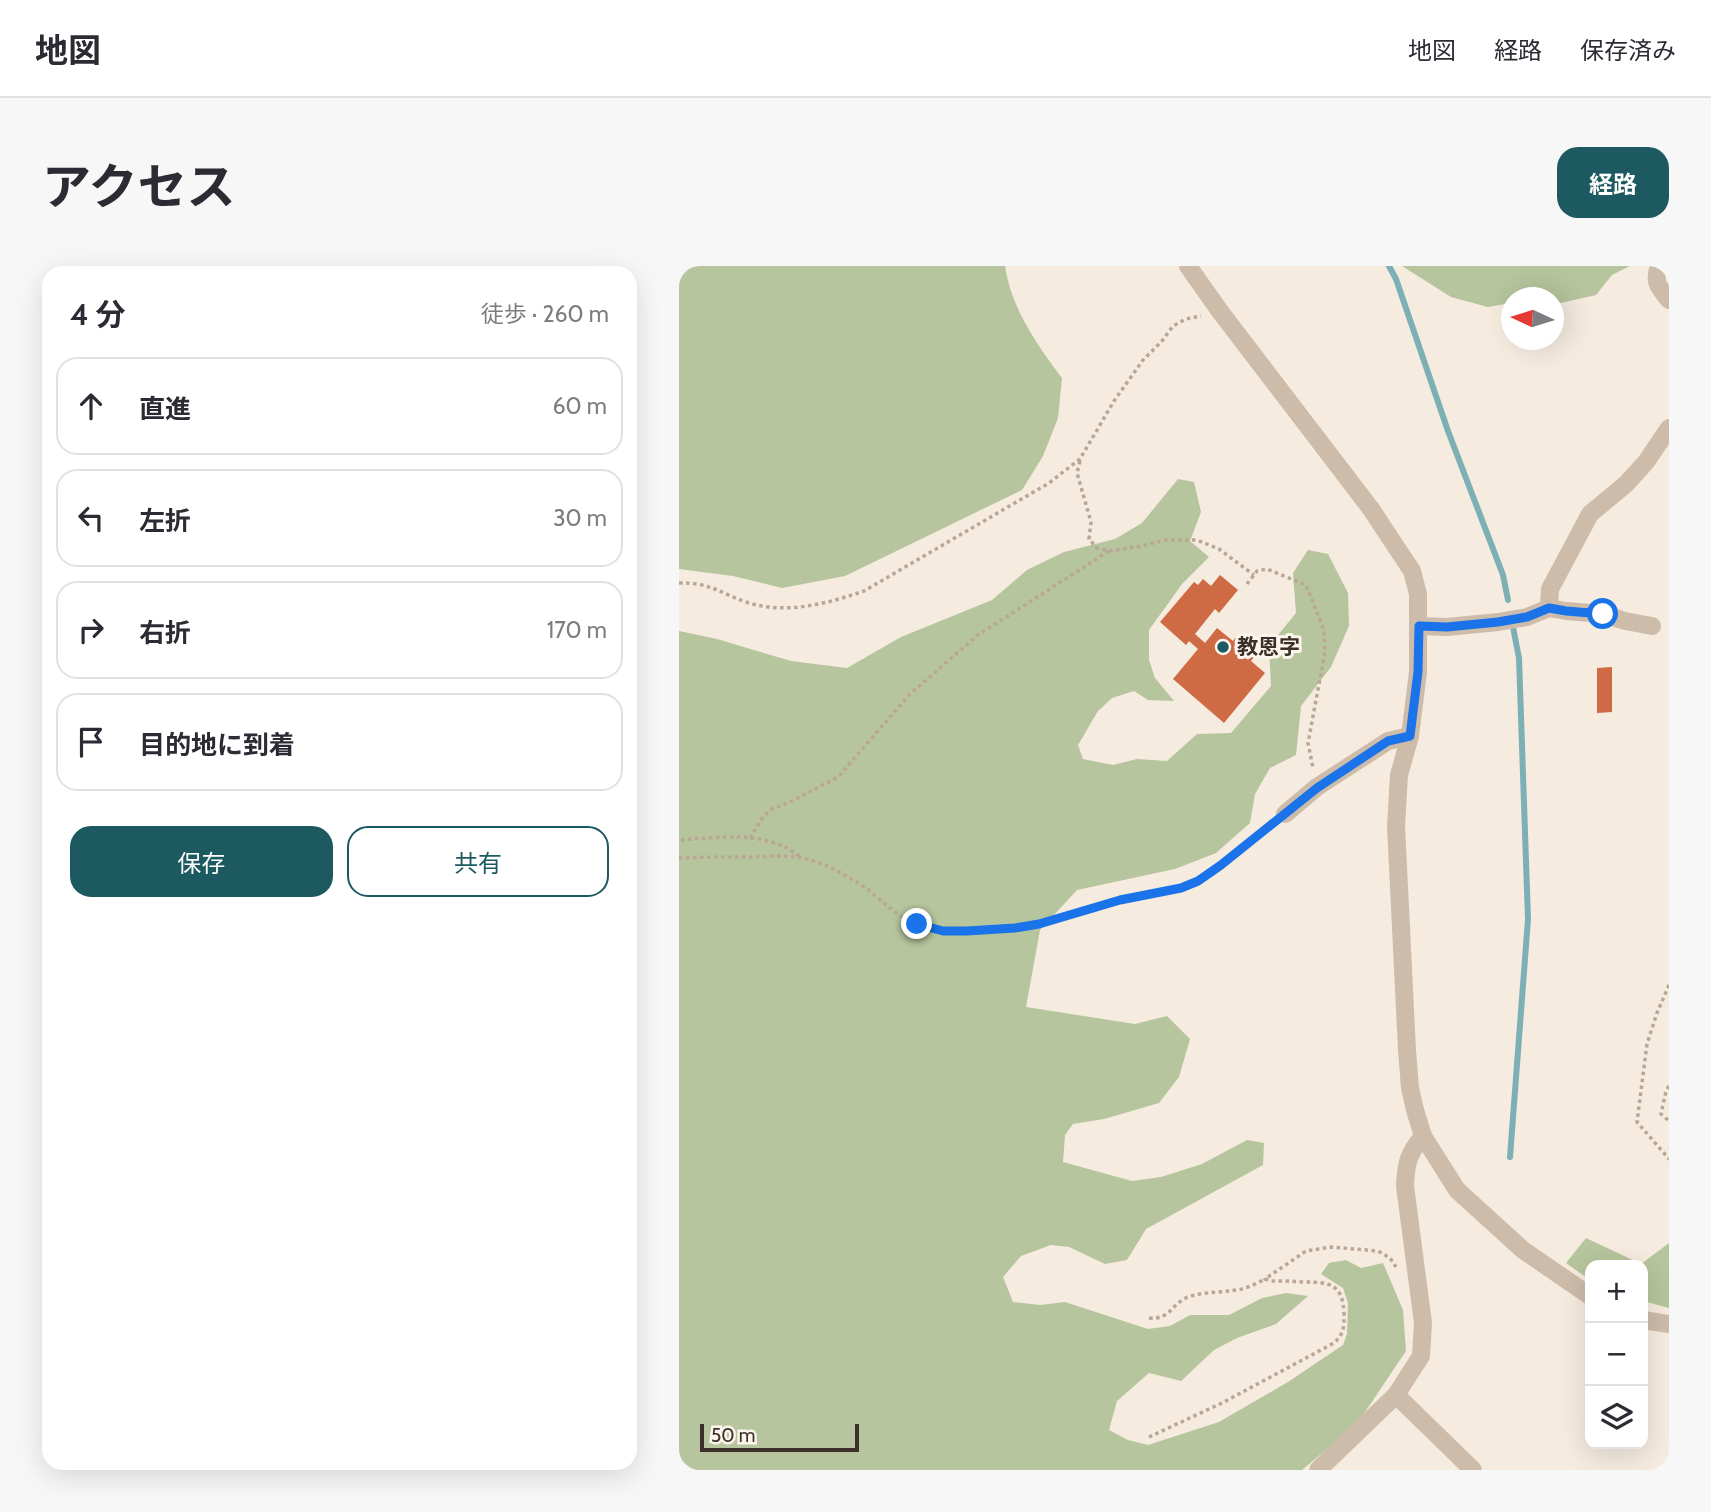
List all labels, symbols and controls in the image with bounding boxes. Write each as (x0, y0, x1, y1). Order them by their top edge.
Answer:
text: 地図 (35, 30, 101, 70)
text: 地図 (1408, 36, 1456, 65)
text: 経路 (1494, 36, 1542, 65)
text: 保存済み (1580, 36, 1676, 65)
button: 経路 (1557, 147, 1669, 218)
text: アクセス (42, 157, 236, 216)
north arrow (1501, 287, 1564, 350)
text: 4 分 (70, 296, 125, 333)
text: 徒歩 · 260 m (481, 300, 609, 328)
icon: ahead (72, 387, 110, 425)
text: 60 m (553, 392, 607, 420)
text: 直進 (139, 393, 191, 425)
icon: left (72, 499, 110, 537)
text: 30 m (553, 504, 607, 532)
text: 左折 (139, 505, 191, 537)
route start (1587, 598, 1618, 629)
icon: right (72, 611, 110, 649)
text: 170 m (547, 616, 607, 644)
text: 右折 (139, 617, 191, 649)
place label: 教恩字 (1237, 634, 1300, 659)
marker: 教恩字 (1215, 639, 1231, 655)
icon: arrive (72, 723, 110, 761)
text: 目的地に到着 (139, 729, 295, 761)
button: 保存 (70, 826, 333, 897)
button: 共有 (347, 826, 609, 897)
route end (901, 908, 932, 939)
map controls (1585, 1260, 1648, 1449)
button: + (1585, 1260, 1648, 1323)
button: − (1585, 1323, 1648, 1386)
button: layers (1585, 1386, 1648, 1449)
scale bar (700, 1421, 859, 1453)
text: 50 m (711, 1424, 755, 1447)

